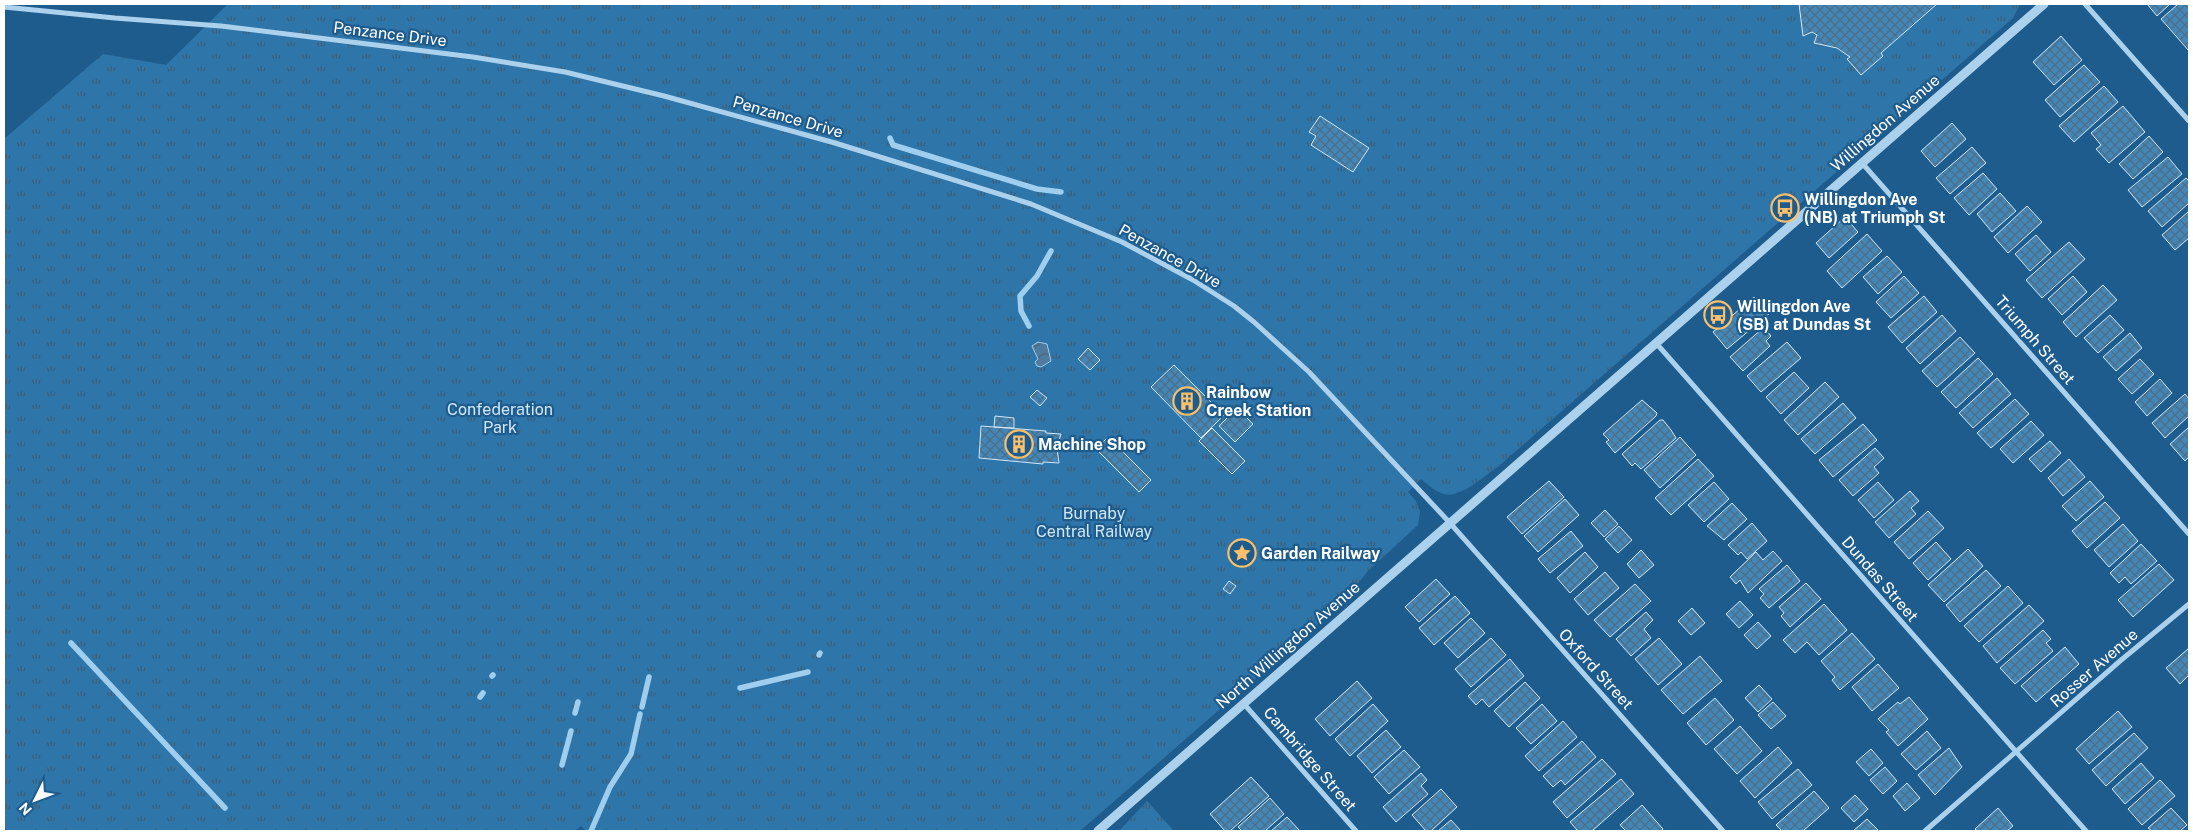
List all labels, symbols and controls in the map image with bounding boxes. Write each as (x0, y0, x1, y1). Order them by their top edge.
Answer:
street label: Penzance Drive (332, 18, 448, 50)
street label: Willingdon Avenue (1827, 70, 1943, 176)
street label: Penzance Drive (731, 92, 845, 142)
place label: Willingdon Ave (NB) at Triumph St (1804, 190, 1946, 227)
bus stop icon: Willingdon Ave (NB) at Triumph St (1770, 193, 1800, 223)
street label: Penzance Drive (1116, 220, 1224, 292)
street label: Triumph Street (1991, 292, 2079, 388)
place label: Willingdon Ave (SB) at Dundas St (1737, 297, 1871, 334)
bus stop icon: Willingdon Ave (SB) at Dundas St (1703, 300, 1733, 330)
place label: Rainbow Creek Station (1206, 383, 1311, 420)
building icon: Rainbow Creek Station (1172, 386, 1202, 416)
park label: Confederation Park (447, 400, 553, 437)
building icon: Machine Shop (1004, 429, 1034, 459)
place label: Machine Shop (1038, 435, 1146, 454)
park label: Burnaby Central Railway (1036, 504, 1153, 541)
street label: Dundas Street (1838, 533, 1922, 625)
place icon: Garden Railway (1227, 538, 1257, 568)
place label: Garden Railway (1261, 544, 1380, 563)
street label: North Willingdon Avenue (1212, 577, 1364, 713)
street label: Oxford Street (1555, 625, 1637, 713)
street label: Rosser Avenue (2046, 625, 2142, 711)
street label: Cambridge Street (1259, 703, 1361, 815)
north arrow (10, 775, 60, 825)
text: N (16, 799, 35, 818)

